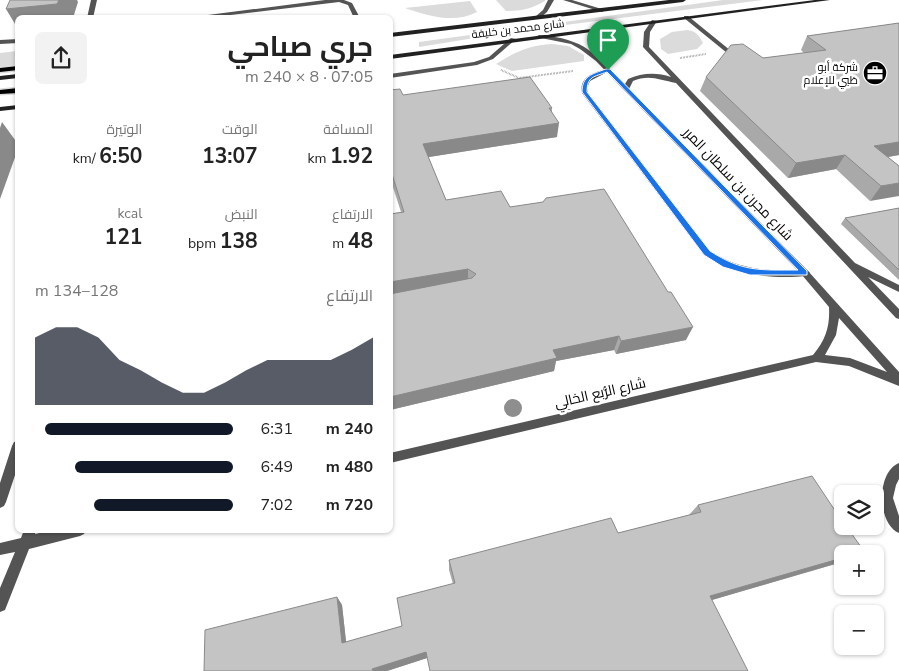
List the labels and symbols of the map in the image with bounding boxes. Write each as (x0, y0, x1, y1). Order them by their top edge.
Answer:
street label: شارع محمد بن خليفة (471, 16, 565, 42)
pin (587, 19, 629, 70)
place label: شركة أبو ظبي للإعلام (804, 60, 858, 89)
office icon: شركة أبو ظبي للإعلام (862, 60, 888, 86)
street label: شارع مجرن بن سلطان المرر (678, 122, 797, 245)
street label: شارع الرُّبع الخالِي (552, 373, 648, 415)

